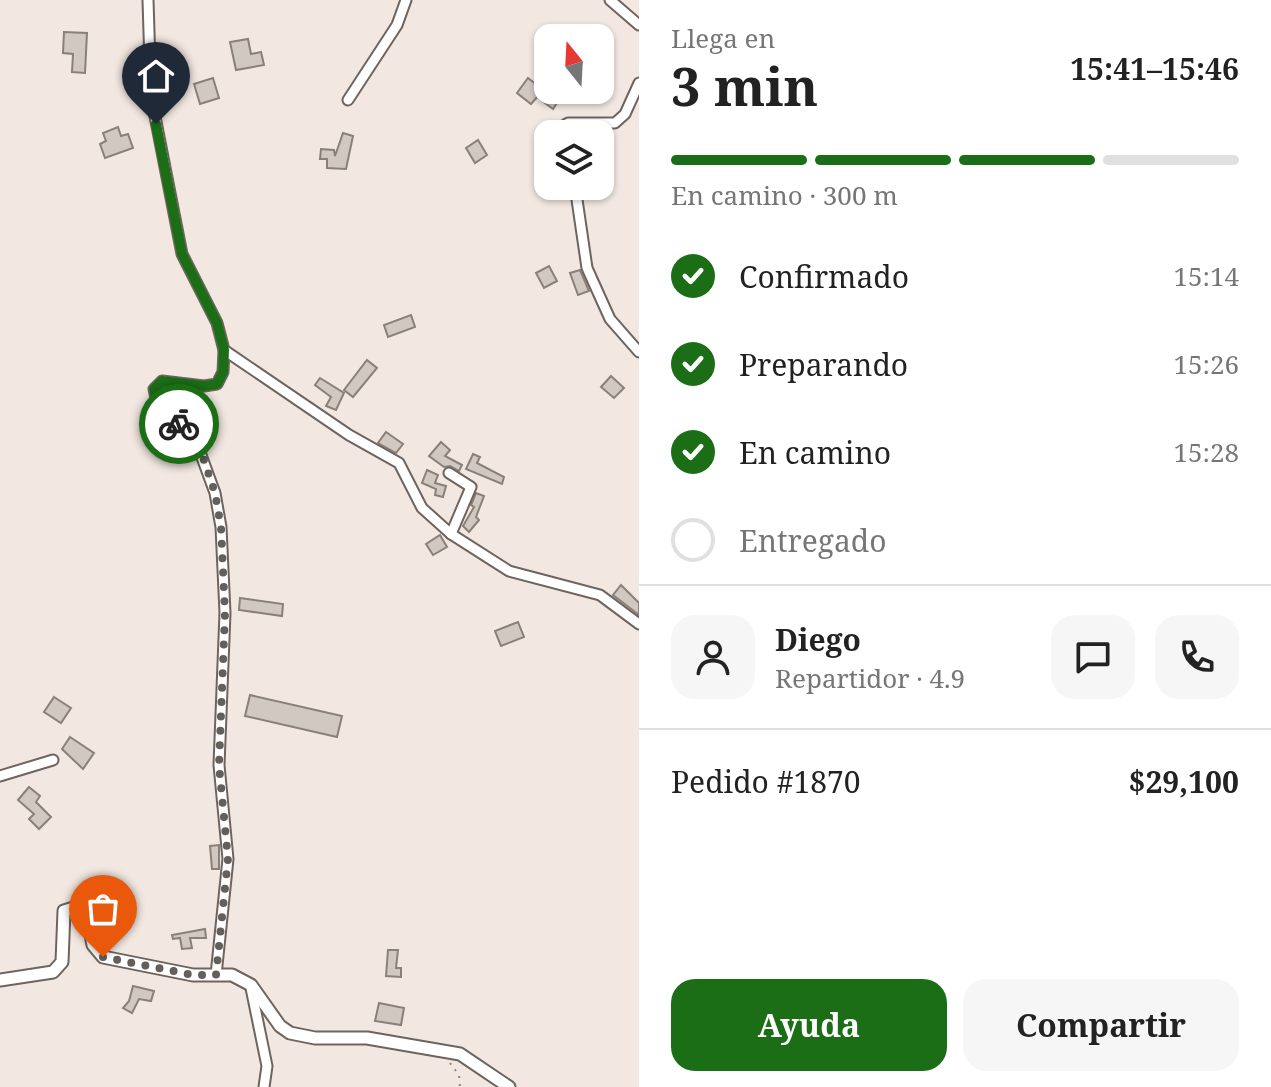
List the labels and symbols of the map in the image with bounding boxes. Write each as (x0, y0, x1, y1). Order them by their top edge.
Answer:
north arrow (534, 24, 614, 104)
pin (122, 42, 190, 124)
courier (139, 384, 219, 464)
pin (69, 875, 137, 957)

